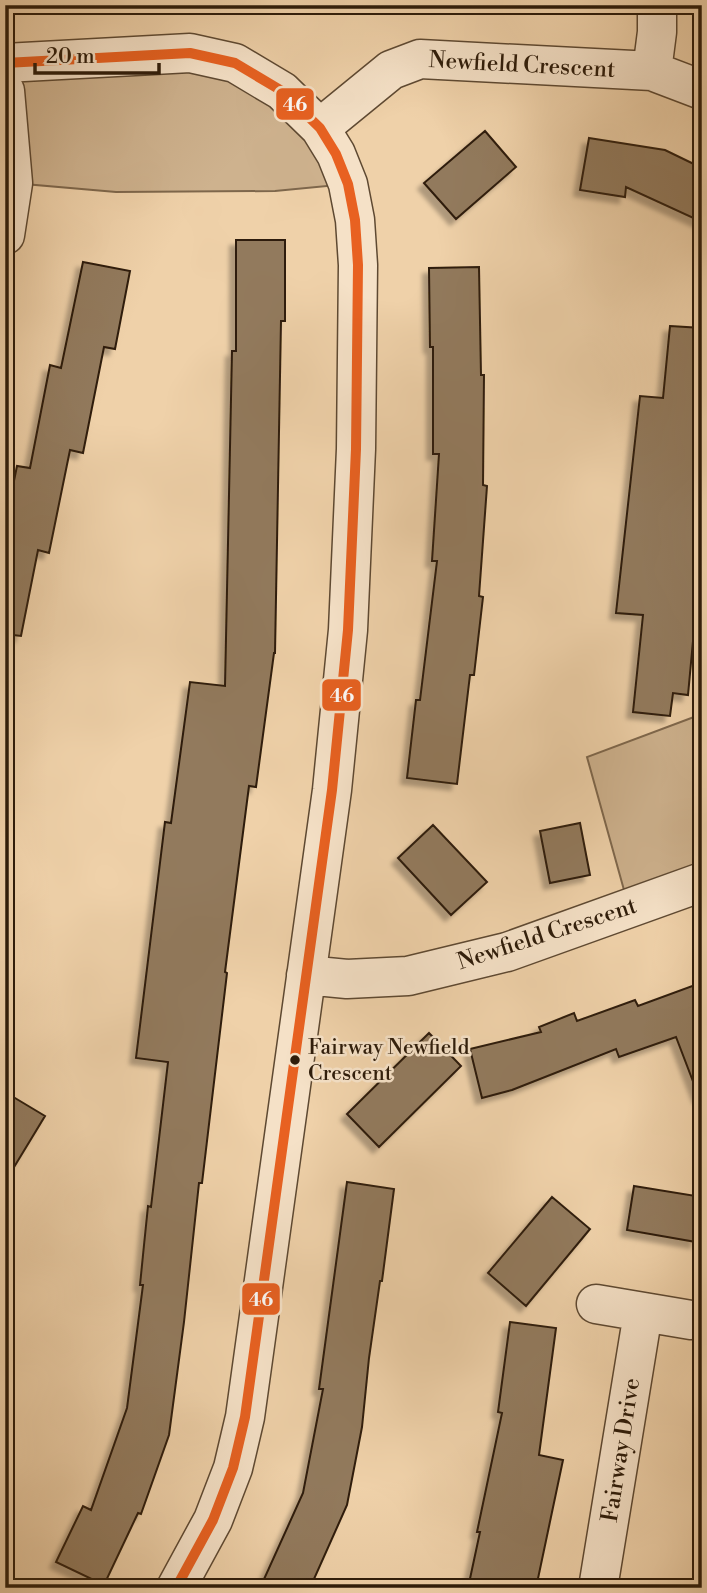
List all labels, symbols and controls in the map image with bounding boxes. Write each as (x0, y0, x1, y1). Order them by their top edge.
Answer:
scale bar (35, 32, 159, 76)
text: 20 m (46, 44, 95, 70)
street label: Newfield Crescent (428, 46, 616, 84)
line badge: 46 (275, 87, 315, 121)
text: 46 (283, 93, 307, 117)
line badge: 46 (321, 678, 362, 712)
text: 46 (330, 684, 354, 708)
street label: Newfield Crescent (454, 892, 640, 976)
place label: Fairway Newfield Crescent (308, 1035, 470, 1087)
marker: Fairway Newfield Crescent (288, 1053, 302, 1067)
line badge: 46 (241, 1282, 281, 1316)
text: 46 (249, 1288, 273, 1312)
street label: Fairway Drive (596, 1376, 646, 1524)

